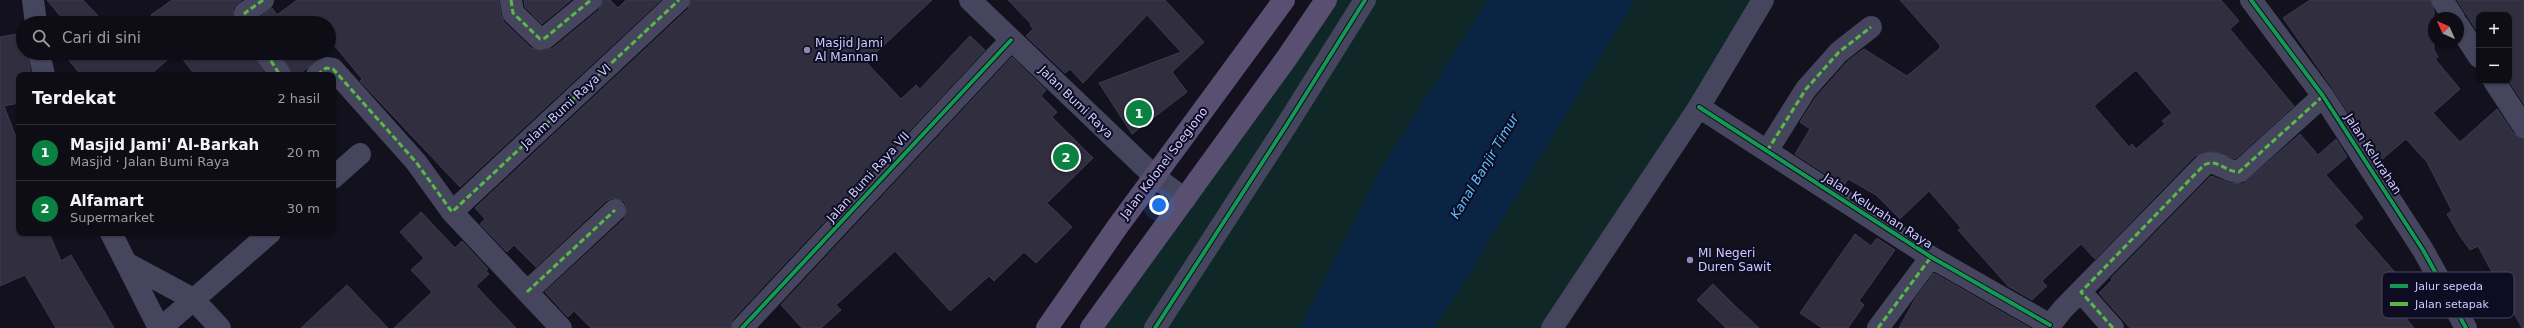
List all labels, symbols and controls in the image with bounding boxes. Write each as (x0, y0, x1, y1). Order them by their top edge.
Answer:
north arrow (2428, 12, 2464, 48)
map controls (2476, 12, 2512, 84)
button: + (2476, 12, 2512, 48)
search box (16, 16, 336, 60)
icon: search (30, 27, 52, 49)
text: Cari di sini (62, 29, 141, 47)
place label: Masjid Jami Al Mannan (815, 36, 883, 64)
marker: Masjid Jami Al Mannan (802, 45, 812, 55)
button: − (2476, 48, 2512, 84)
street label: Jalam Bumi Raya VI (518, 61, 614, 152)
street label: Jalan Bumi Raya (1035, 62, 1116, 141)
text: Terdekat (32, 88, 116, 108)
text: 2 hasil (277, 91, 320, 106)
pin: 1 (1126, 98, 1152, 128)
street label: Jalan Kolonel Soegiono (1117, 104, 1211, 222)
water label: Kanal Banjir Timur (1447, 110, 1523, 221)
street label: Jalan Kelurahan (2341, 110, 2404, 197)
street label: Jalan Bumi Raya VII (823, 129, 912, 226)
text: Masjid Jami' Al-Barkah (70, 136, 259, 154)
pin: 2 (1053, 142, 1079, 172)
text: 1 (40, 145, 50, 160)
text: 20 m (287, 145, 320, 160)
text: Masjid · Jalan Bumi Raya (70, 154, 230, 169)
street label: Jalan Kelurahan Raya (1820, 170, 1935, 251)
text: Alfamart (70, 192, 144, 210)
your location (1149, 195, 1169, 215)
text: 2 (40, 201, 50, 216)
text: 30 m (287, 201, 320, 216)
text: Supermarket (70, 210, 154, 225)
place label: MI Negeri Duren Sawit (1698, 246, 1771, 274)
marker: MI Negeri Duren Sawit (1685, 255, 1695, 265)
legend (2382, 272, 2514, 318)
text: Jalur sepeda (2414, 280, 2483, 293)
text: Jalan setapak (2414, 298, 2490, 311)

